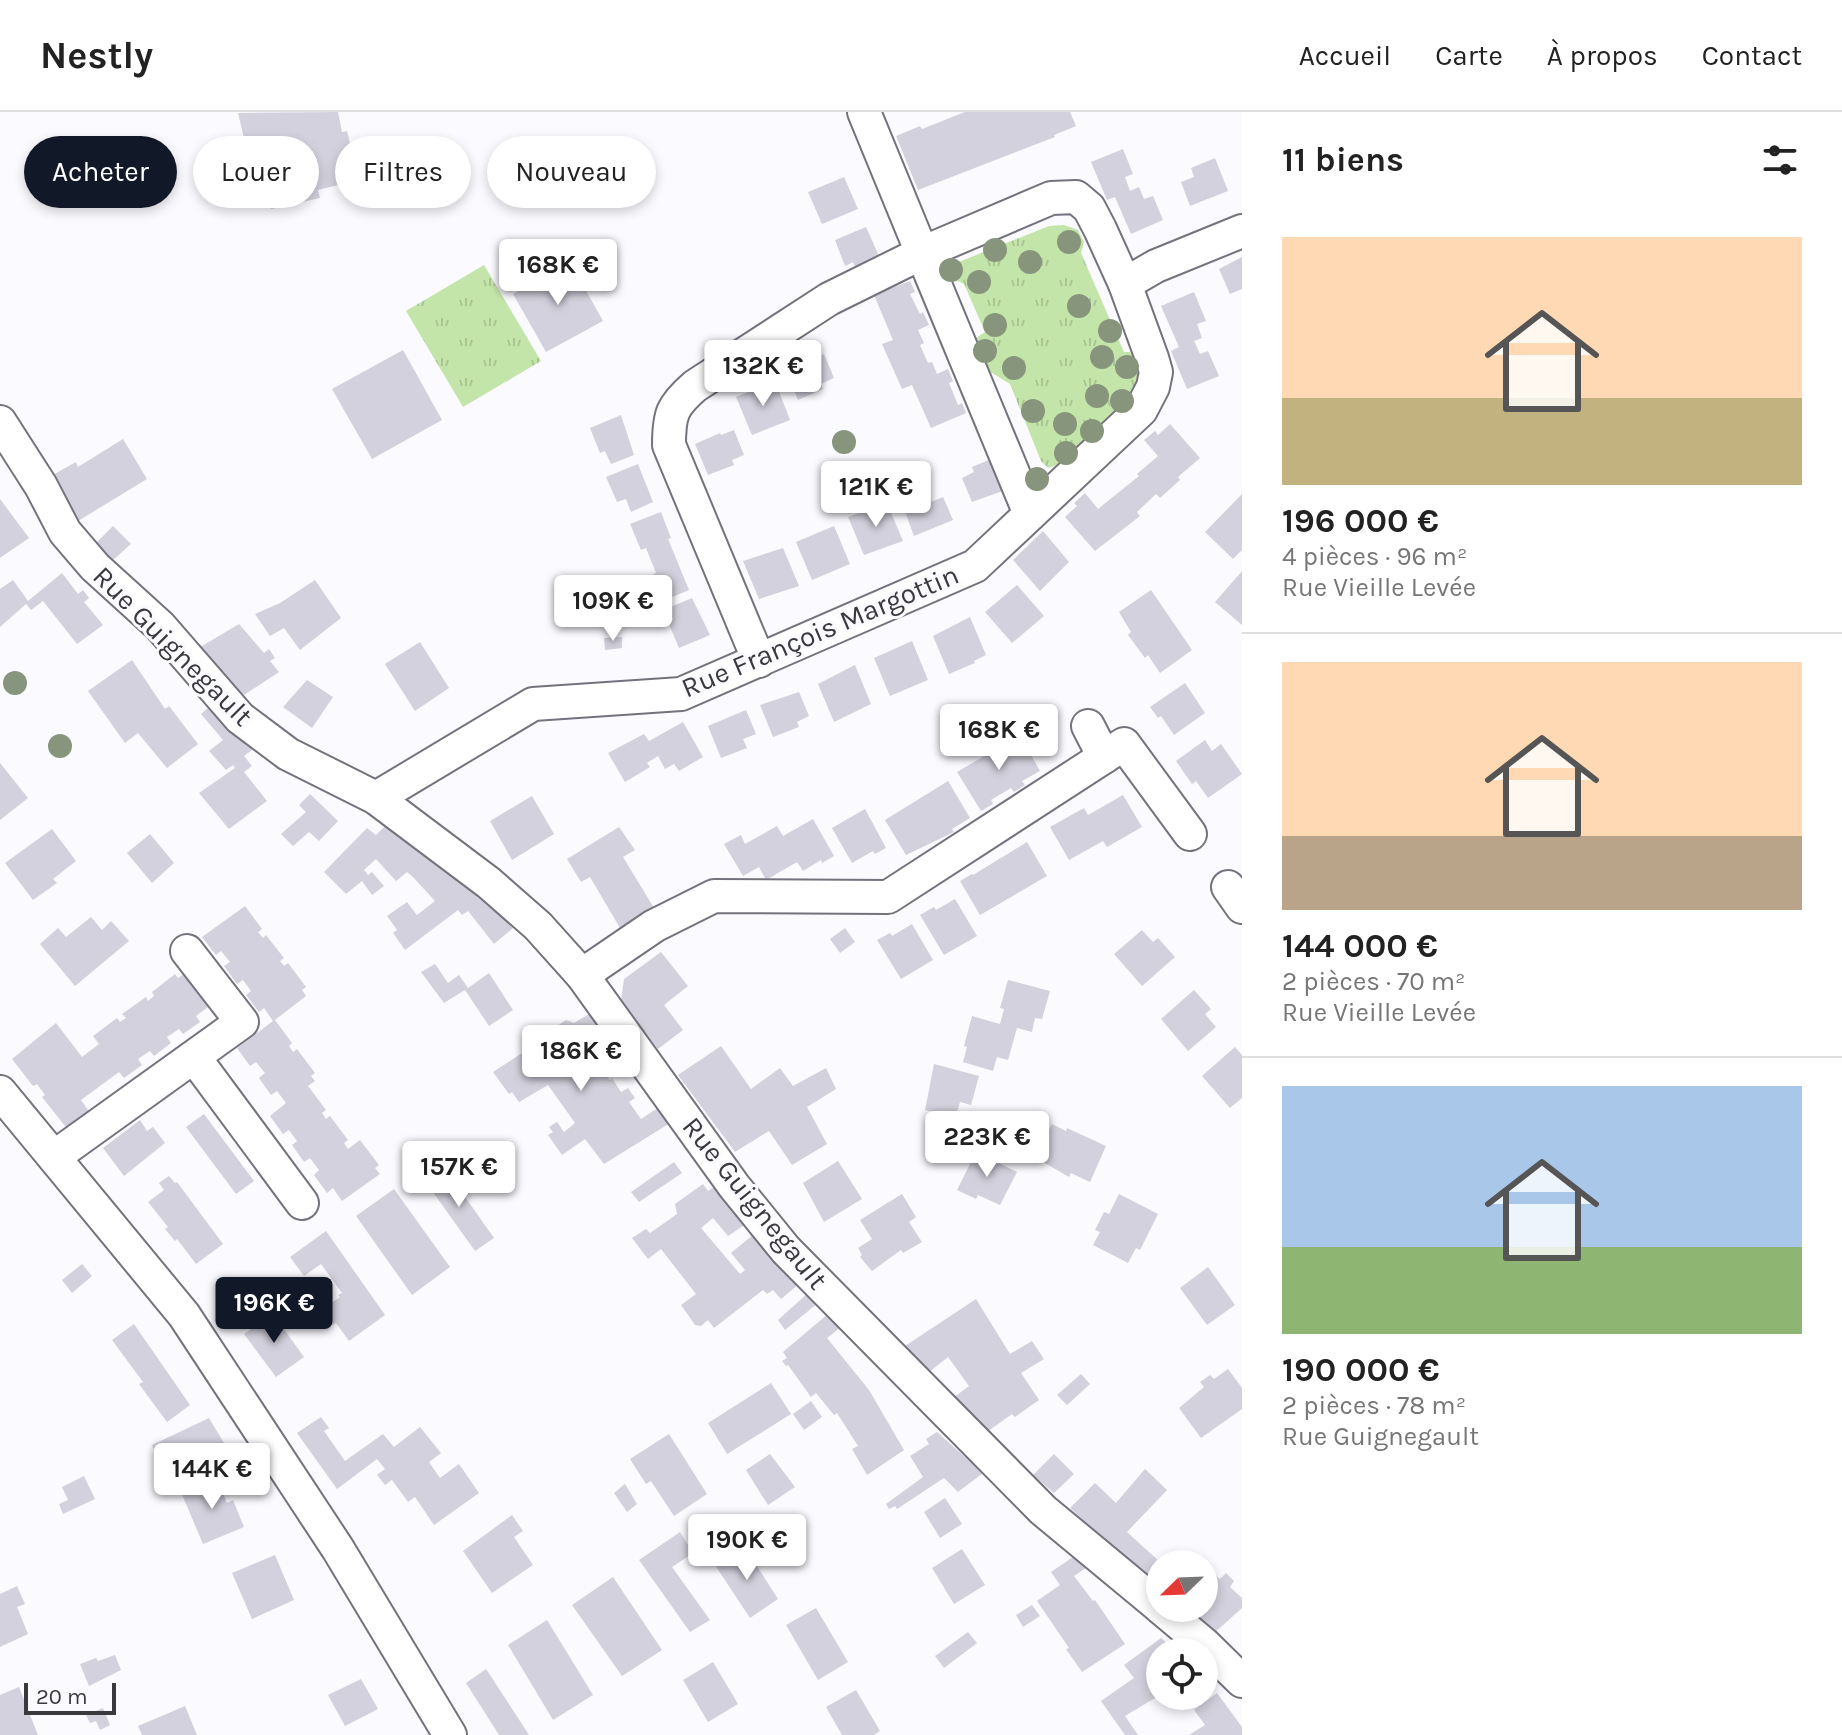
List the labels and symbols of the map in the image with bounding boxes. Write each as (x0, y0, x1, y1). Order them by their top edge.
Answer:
pin: 168K € (493, 239, 623, 307)
pin: 132K € (698, 340, 828, 408)
pin: 121K € (811, 461, 941, 529)
street label: Rue François Margottin (676, 558, 964, 704)
street label: Rue Guignegault (86, 559, 260, 733)
pin: 109K € (548, 575, 678, 643)
pin: 168K € (934, 704, 1064, 772)
pin: 186K € (516, 1025, 646, 1093)
street label: Rue Guignegault (675, 1110, 835, 1296)
pin: 223K € (922, 1111, 1052, 1179)
pin: 157K € (394, 1141, 524, 1209)
pin: 196K € (209, 1277, 339, 1345)
pin: 144K € (147, 1443, 277, 1511)
pin: 190K € (682, 1514, 812, 1582)
north arrow (1146, 1550, 1218, 1622)
scale bar (24, 1679, 116, 1715)

